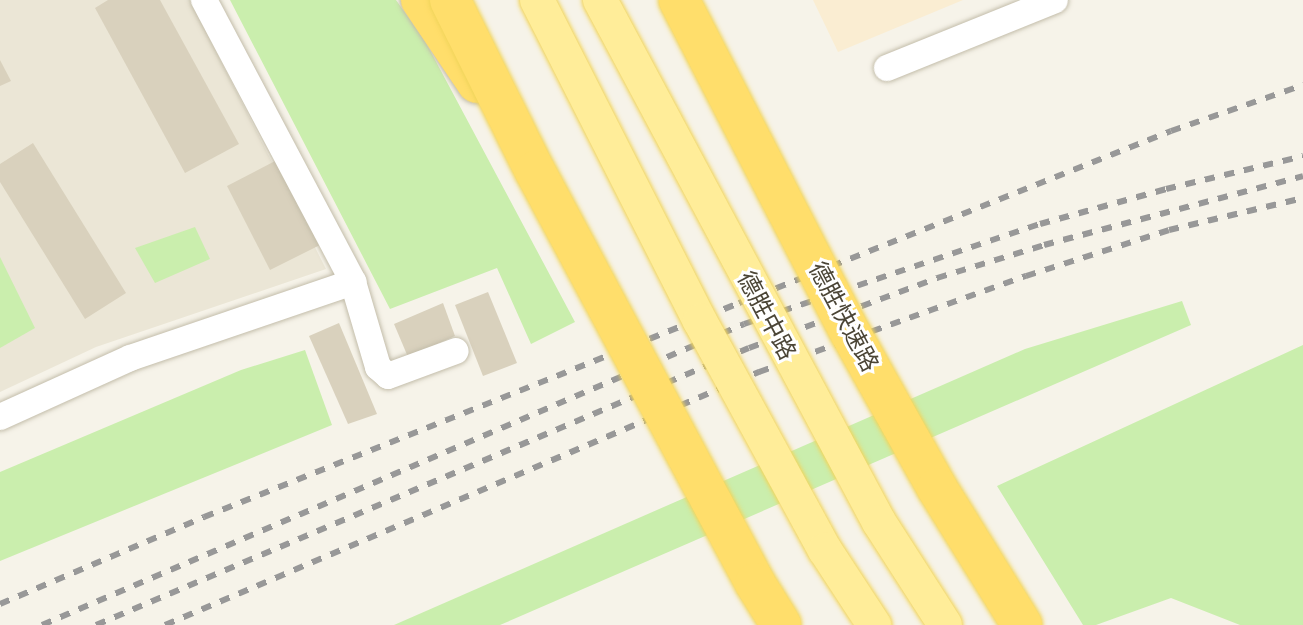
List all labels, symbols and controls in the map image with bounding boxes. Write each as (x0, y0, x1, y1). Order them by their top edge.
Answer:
street label: 德胜快速路 (802, 257, 884, 377)
street label: 德胜中路 (731, 267, 801, 365)

